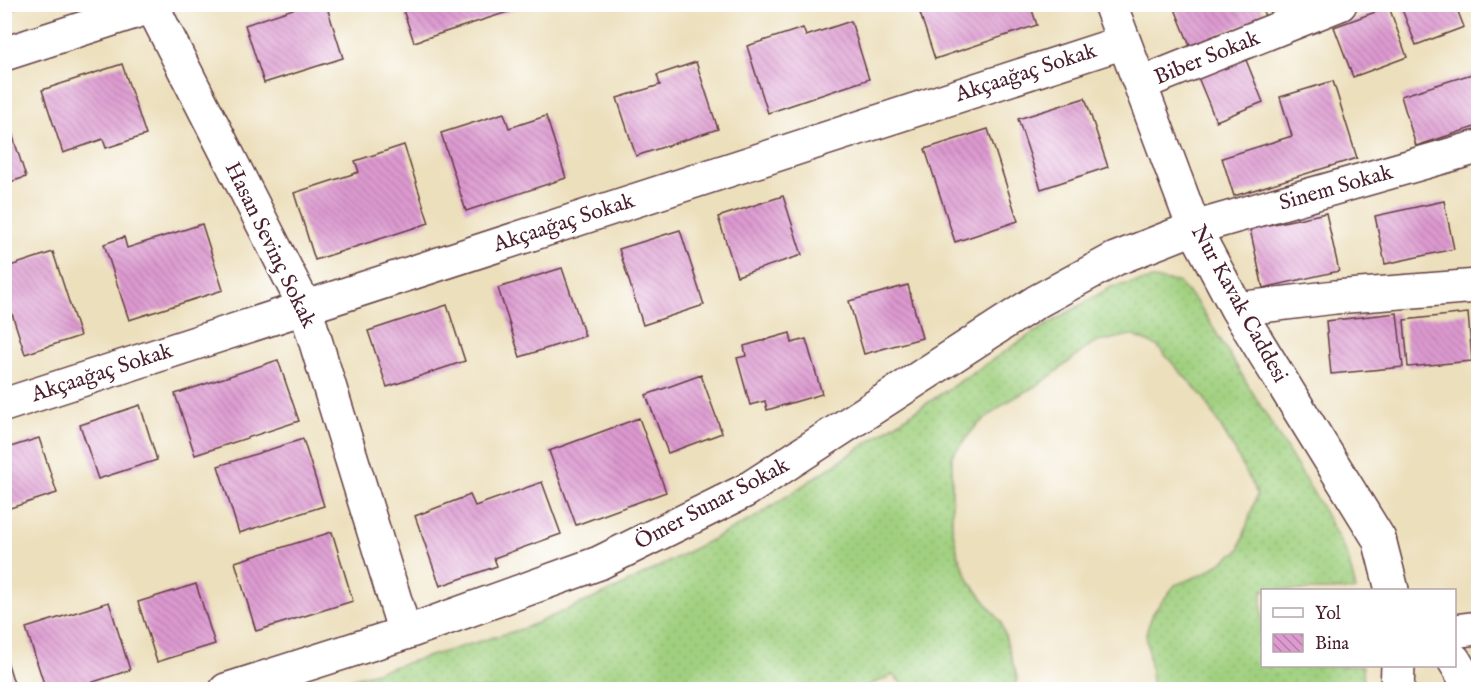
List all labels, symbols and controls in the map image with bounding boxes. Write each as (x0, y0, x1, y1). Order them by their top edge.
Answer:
street label: Biber Sokak (1150, 24, 1264, 92)
street label: Akçaağaç Sokak (951, 37, 1100, 109)
street label: Hasan Sevinç Sokak (218, 157, 322, 333)
street label: Sinem Sokak (1276, 158, 1396, 218)
street label: Akçaağaç Sokak (489, 187, 638, 259)
street label: Nur Kavak Caddesi (1184, 220, 1294, 388)
street label: Akçaağaç Sokak (27, 337, 176, 409)
street label: Ömer Sunar Sokak (630, 451, 794, 557)
legend (1261, 589, 1456, 667)
text: Yol (1315, 603, 1341, 626)
text: Bina (1315, 633, 1349, 656)

